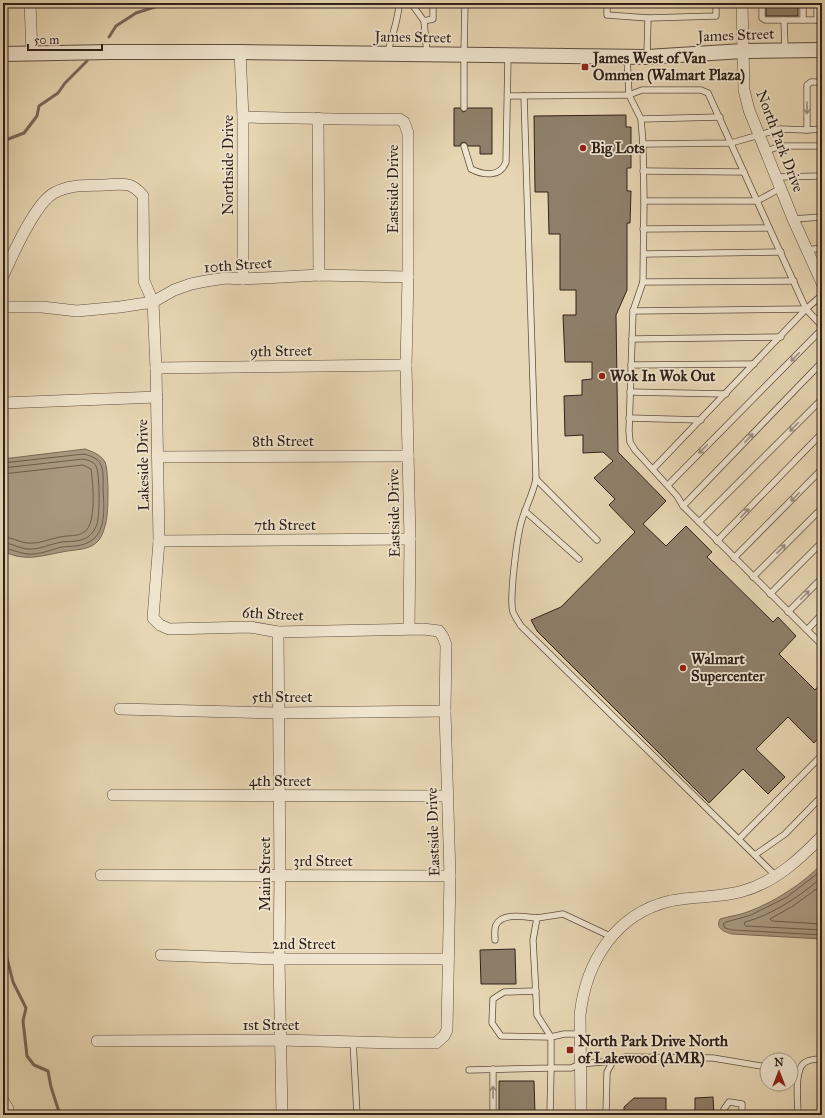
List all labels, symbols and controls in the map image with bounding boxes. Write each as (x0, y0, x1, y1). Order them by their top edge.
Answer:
street label: James Street (695, 25, 775, 46)
scale bar (28, 26, 102, 52)
street label: James Street (372, 27, 452, 48)
text: 50 m (34, 33, 59, 47)
place label: James West of Van Ommen (Walmart Plaza) (591, 49, 745, 85)
marker: James West of Van Ommen (Walmart Plaza) (580, 62, 590, 72)
street label: North Park Drive (752, 88, 808, 194)
one-way arrow (803, 101, 811, 114)
street label: Northside Drive (219, 115, 237, 215)
place label: Big Lots (591, 139, 645, 158)
marker: Big Lots (578, 143, 588, 153)
street label: Eastside Drive (384, 144, 402, 234)
street label: 10th Street (203, 254, 274, 276)
street label: 9th Street (250, 341, 313, 361)
one-way arrow (790, 352, 800, 362)
place label: Wok In Wok Out (610, 367, 716, 385)
marker: Wok In Wok Out (597, 371, 607, 381)
street label: Lakeside Drive (133, 419, 153, 511)
one-way arrow (789, 422, 799, 431)
street label: 8th Street (252, 432, 315, 450)
one-way arrow (744, 433, 754, 443)
one-way arrow (698, 444, 708, 454)
street label: Eastside Drive (384, 468, 404, 558)
one-way arrow (790, 492, 800, 502)
one-way arrow (740, 508, 749, 518)
street label: 7th Street (254, 516, 317, 534)
one-way arrow (776, 544, 786, 554)
one-way arrow (800, 590, 810, 600)
street label: 6th Street (242, 603, 305, 625)
place label: Walmart Supercenter (691, 650, 765, 686)
marker: Walmart Supercenter (678, 663, 688, 673)
street label: 5th Street (251, 688, 313, 706)
street label: 4th Street (249, 772, 312, 790)
street label: Eastside Drive (422, 787, 444, 877)
street label: Main Street (256, 836, 274, 911)
street label: 3rd Street (293, 852, 353, 870)
street label: 2nd Street (272, 935, 336, 953)
street label: 1st Street (242, 1016, 300, 1034)
place label: North Park Drive North of Lakewood (AMR) (578, 1032, 729, 1068)
marker: North Park Drive North of Lakewood (AMR) (565, 1045, 575, 1055)
north arrow (759, 1052, 799, 1092)
text: N (774, 1056, 784, 1069)
one-way arrow (489, 1086, 497, 1099)

